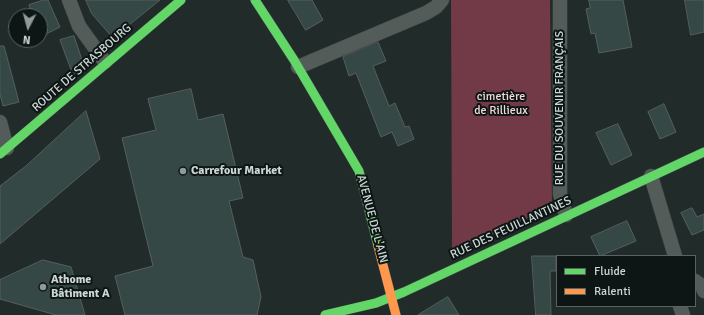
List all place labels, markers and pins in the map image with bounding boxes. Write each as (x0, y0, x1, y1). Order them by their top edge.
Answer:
place label: Carrefour Market (191, 164, 282, 178)
marker: Carrefour Market (178, 166, 188, 176)
place label: Athome Bâtiment A (51, 273, 110, 301)
marker: Athome Bâtiment A (38, 282, 48, 292)

